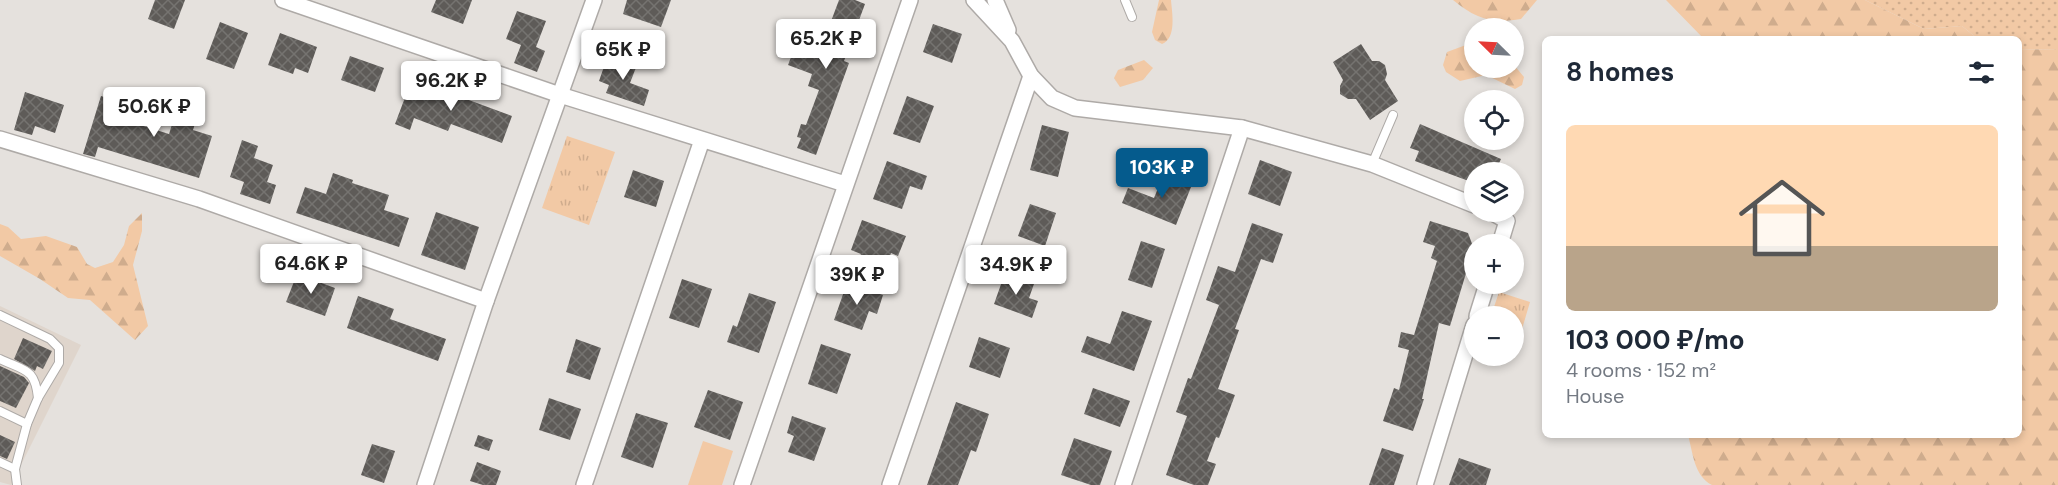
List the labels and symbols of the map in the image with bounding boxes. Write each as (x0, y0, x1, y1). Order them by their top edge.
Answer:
north arrow (1464, 18, 1524, 78)
pin: 65.2K ₽ (771, 19, 881, 70)
pin: 65K ₽ (581, 30, 665, 81)
pin: 96.2K ₽ (396, 61, 506, 112)
pin: 50.6K ₽ (99, 87, 209, 138)
pin: 103K ₽ (1113, 148, 1211, 199)
pin: 64.6K ₽ (256, 244, 366, 295)
pin: 34.9K ₽ (961, 245, 1071, 296)
pin: 39K ₽ (815, 255, 899, 306)

